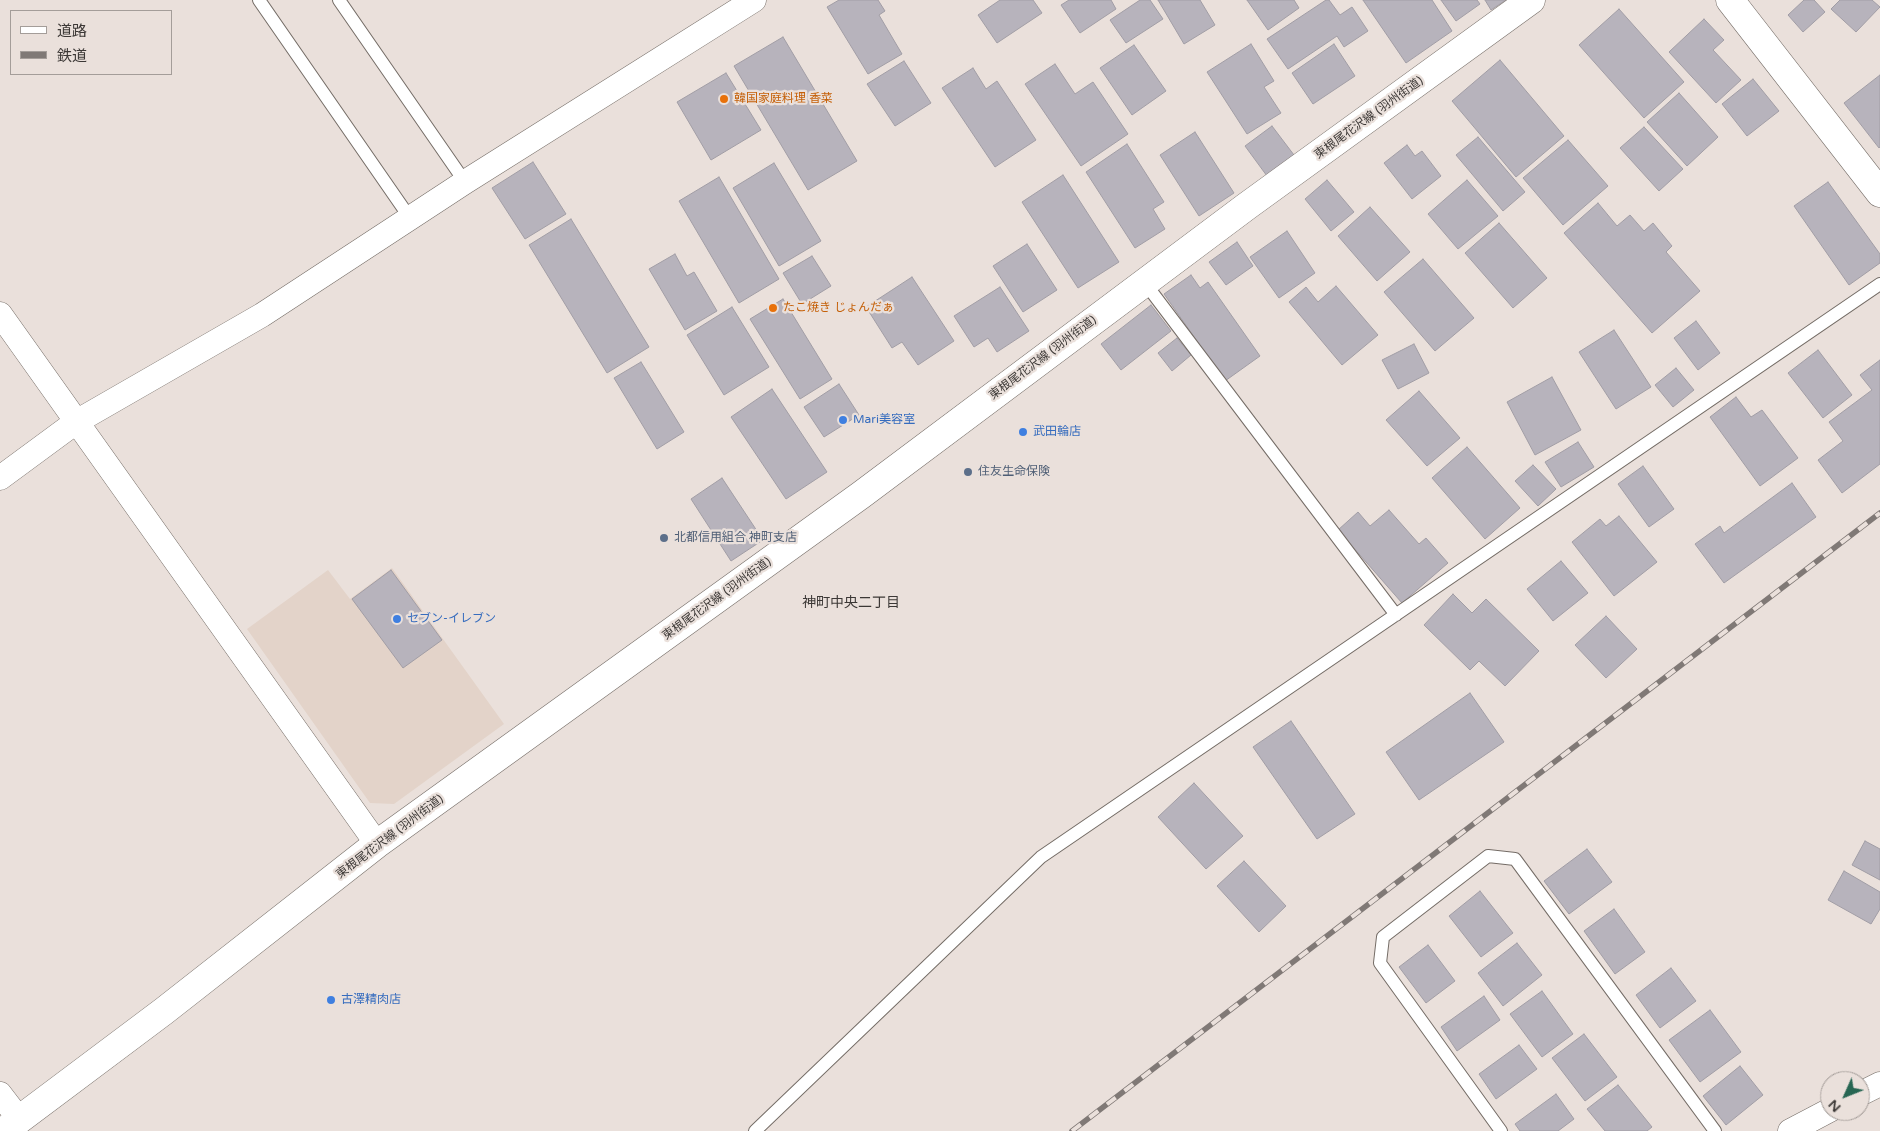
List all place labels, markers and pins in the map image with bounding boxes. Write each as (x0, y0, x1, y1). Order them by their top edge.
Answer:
place label: 韓国家庭料理 香菜 (734, 92, 833, 106)
marker: 韓国家庭料理 香菜 (718, 93, 730, 105)
place label: たこ焼き じょんだぁ (783, 301, 894, 315)
marker: たこ焼き じょんだぁ (767, 302, 779, 314)
place label: Mari美容室 (853, 413, 915, 427)
marker: Mari美容室 (837, 414, 849, 426)
place label: 武田輪店 (1033, 425, 1081, 439)
marker: 武田輪店 (1017, 426, 1029, 438)
place label: 住友生命保険 (978, 465, 1050, 479)
marker: 住友生命保険 (962, 466, 974, 478)
place label: 北都信用組合 神町支店 (674, 531, 797, 545)
marker: 北都信用組合 神町支店 (658, 532, 670, 544)
place label: セブン-イレブン (407, 612, 496, 626)
marker: セブン-イレブン (391, 613, 403, 625)
place label: 古澤精肉店 (341, 993, 401, 1007)
marker: 古澤精肉店 (325, 994, 337, 1006)

